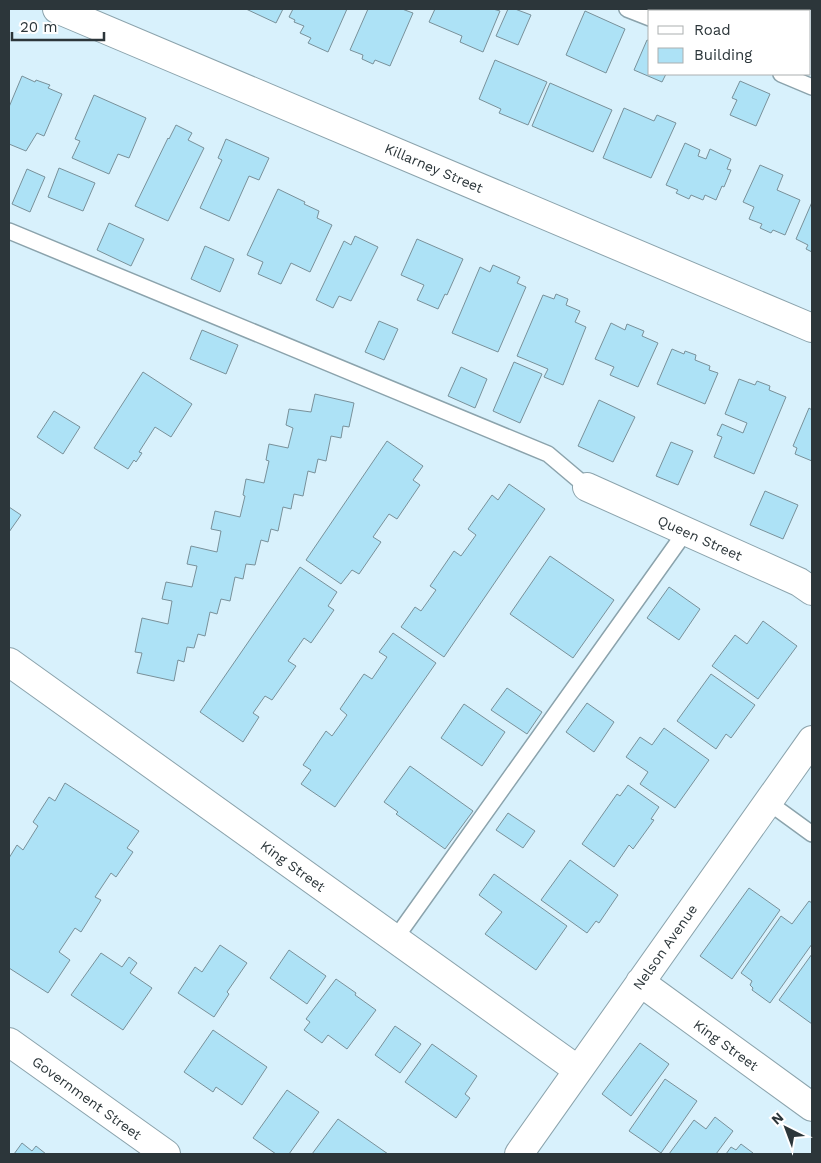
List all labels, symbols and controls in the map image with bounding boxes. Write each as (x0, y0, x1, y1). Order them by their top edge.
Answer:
scale bar (12, 10, 105, 42)
legend (648, 10, 811, 75)
text: 20 m (20, 18, 58, 36)
text: Road (694, 21, 731, 39)
text: Building (694, 46, 752, 64)
street label: Killarney Street (382, 140, 486, 196)
street label: Queen Street (655, 512, 745, 564)
street label: King Street (258, 837, 329, 895)
street label: Nelson Avenue (630, 901, 700, 993)
street label: King Street (691, 1016, 762, 1074)
street label: Government Street (29, 1053, 145, 1143)
north arrow (761, 1103, 811, 1153)
text: N (768, 1109, 787, 1128)

